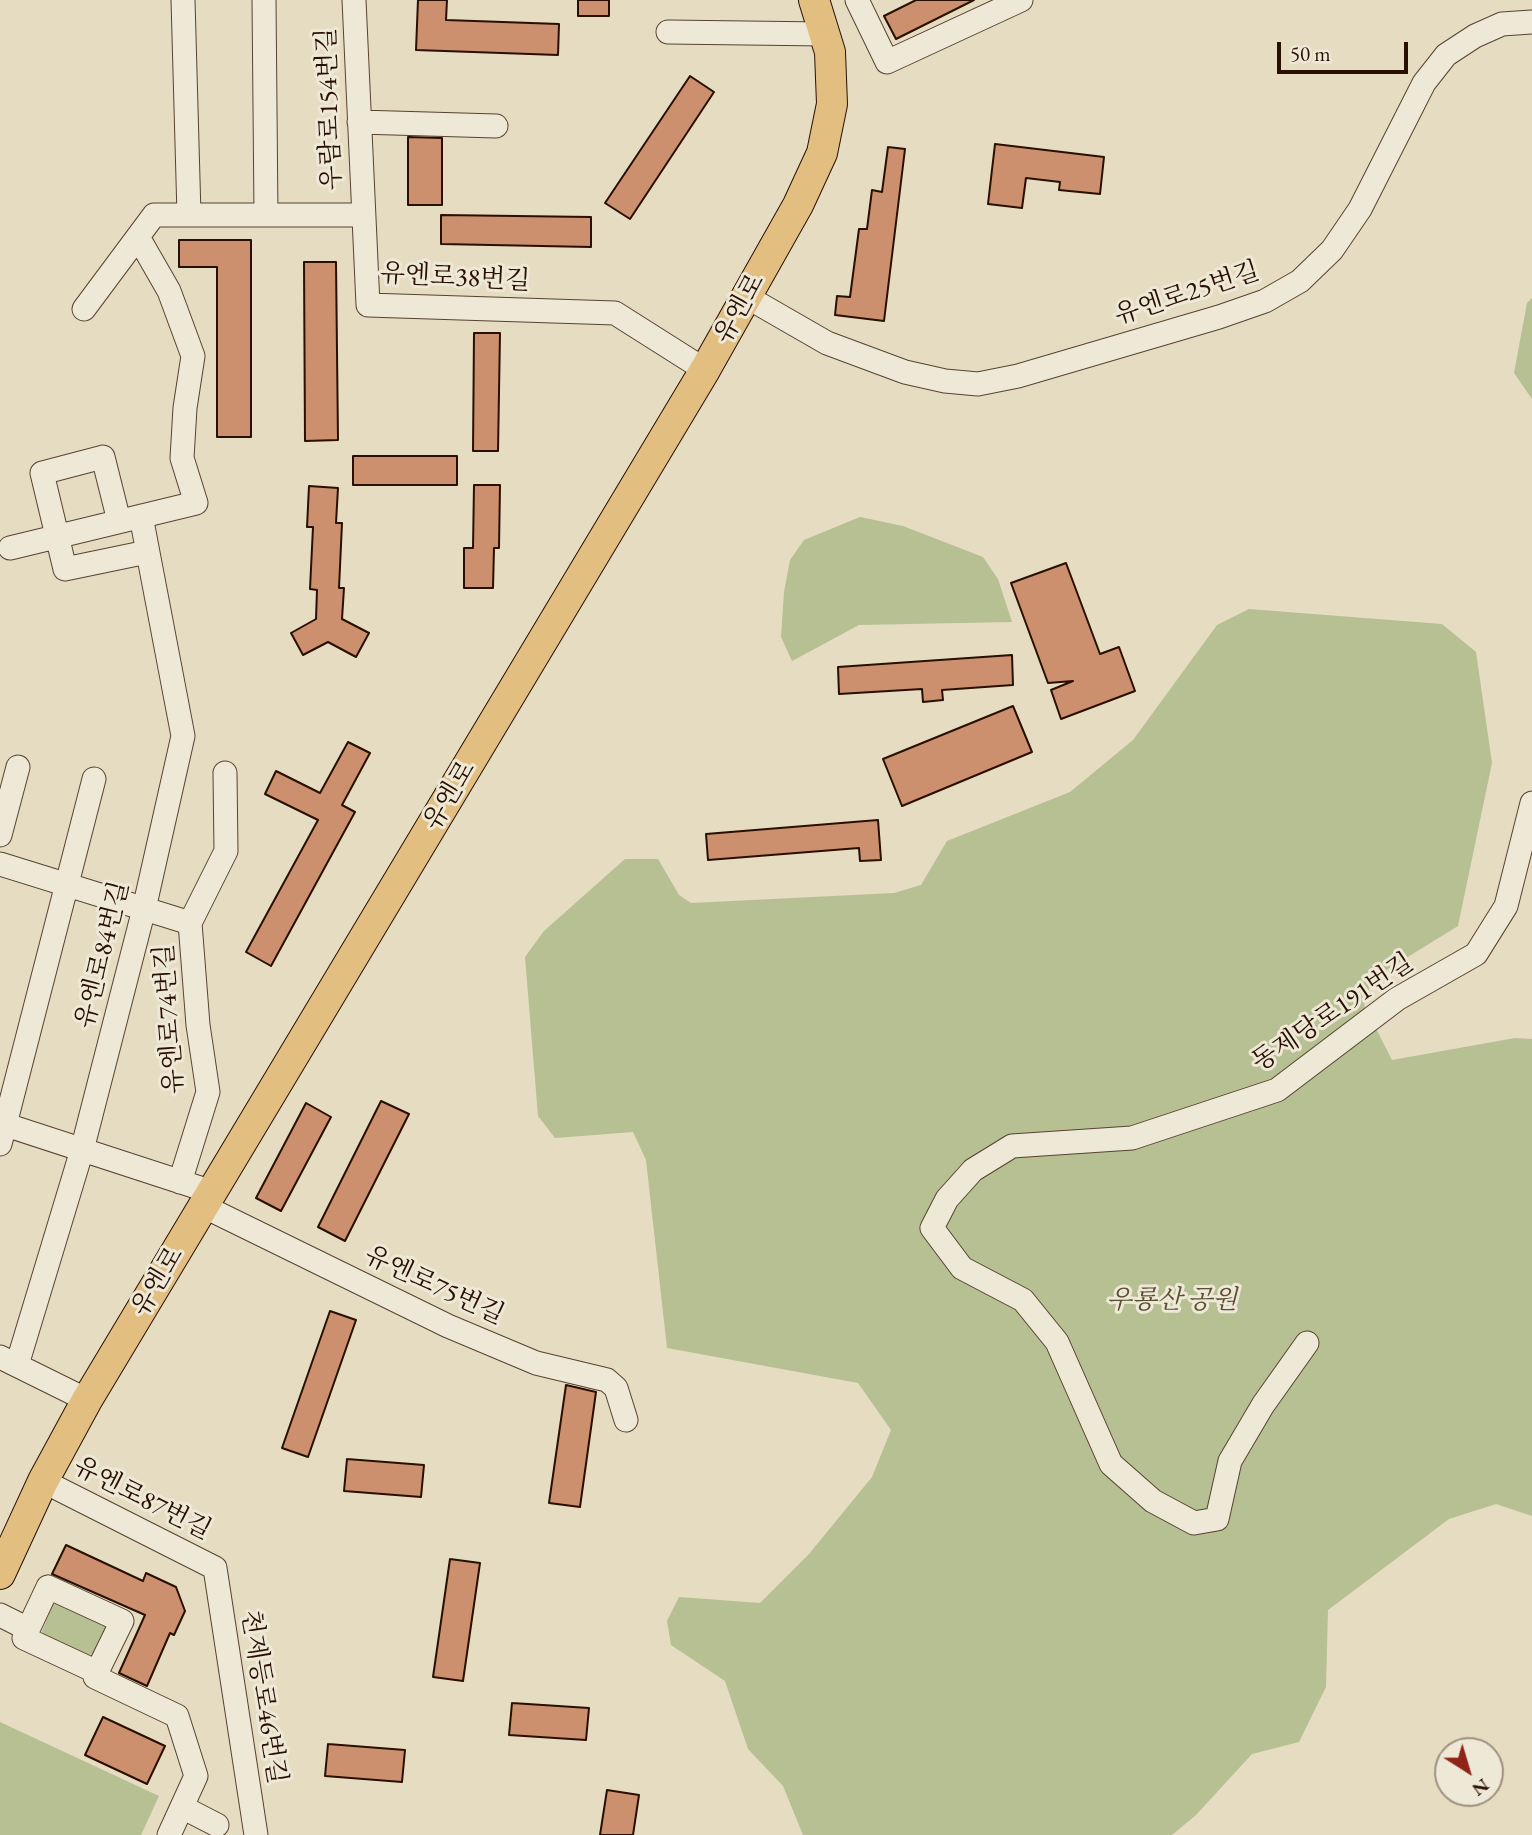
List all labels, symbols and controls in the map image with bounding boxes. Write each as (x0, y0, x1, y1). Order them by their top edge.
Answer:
street label: 우람로154번길 (312, 27, 348, 191)
scale bar (1280, 28, 1411, 72)
text: 50 m (1290, 40, 1331, 67)
street label: 유엔로25번길 (1111, 256, 1263, 332)
street label: 유엔로38번길 (379, 258, 531, 298)
street label: 유엔로 (708, 268, 772, 350)
street label: 유엔로 (417, 756, 483, 836)
street label: 유엔로84번길 (70, 878, 136, 1032)
street label: 유엔로74번길 (149, 943, 191, 1095)
street label: 동제당로191번길 (1246, 947, 1420, 1079)
street label: 유엔로75번길 (359, 1240, 509, 1332)
street label: 유엔로 (125, 1242, 191, 1322)
park label: 우룡산 공원 (1107, 1285, 1237, 1317)
street label: 유엔로87번길 (68, 1451, 216, 1547)
street label: 천제등로46번길 (234, 1608, 292, 1786)
north arrow (1434, 1737, 1504, 1807)
text: N (1467, 1773, 1494, 1802)

